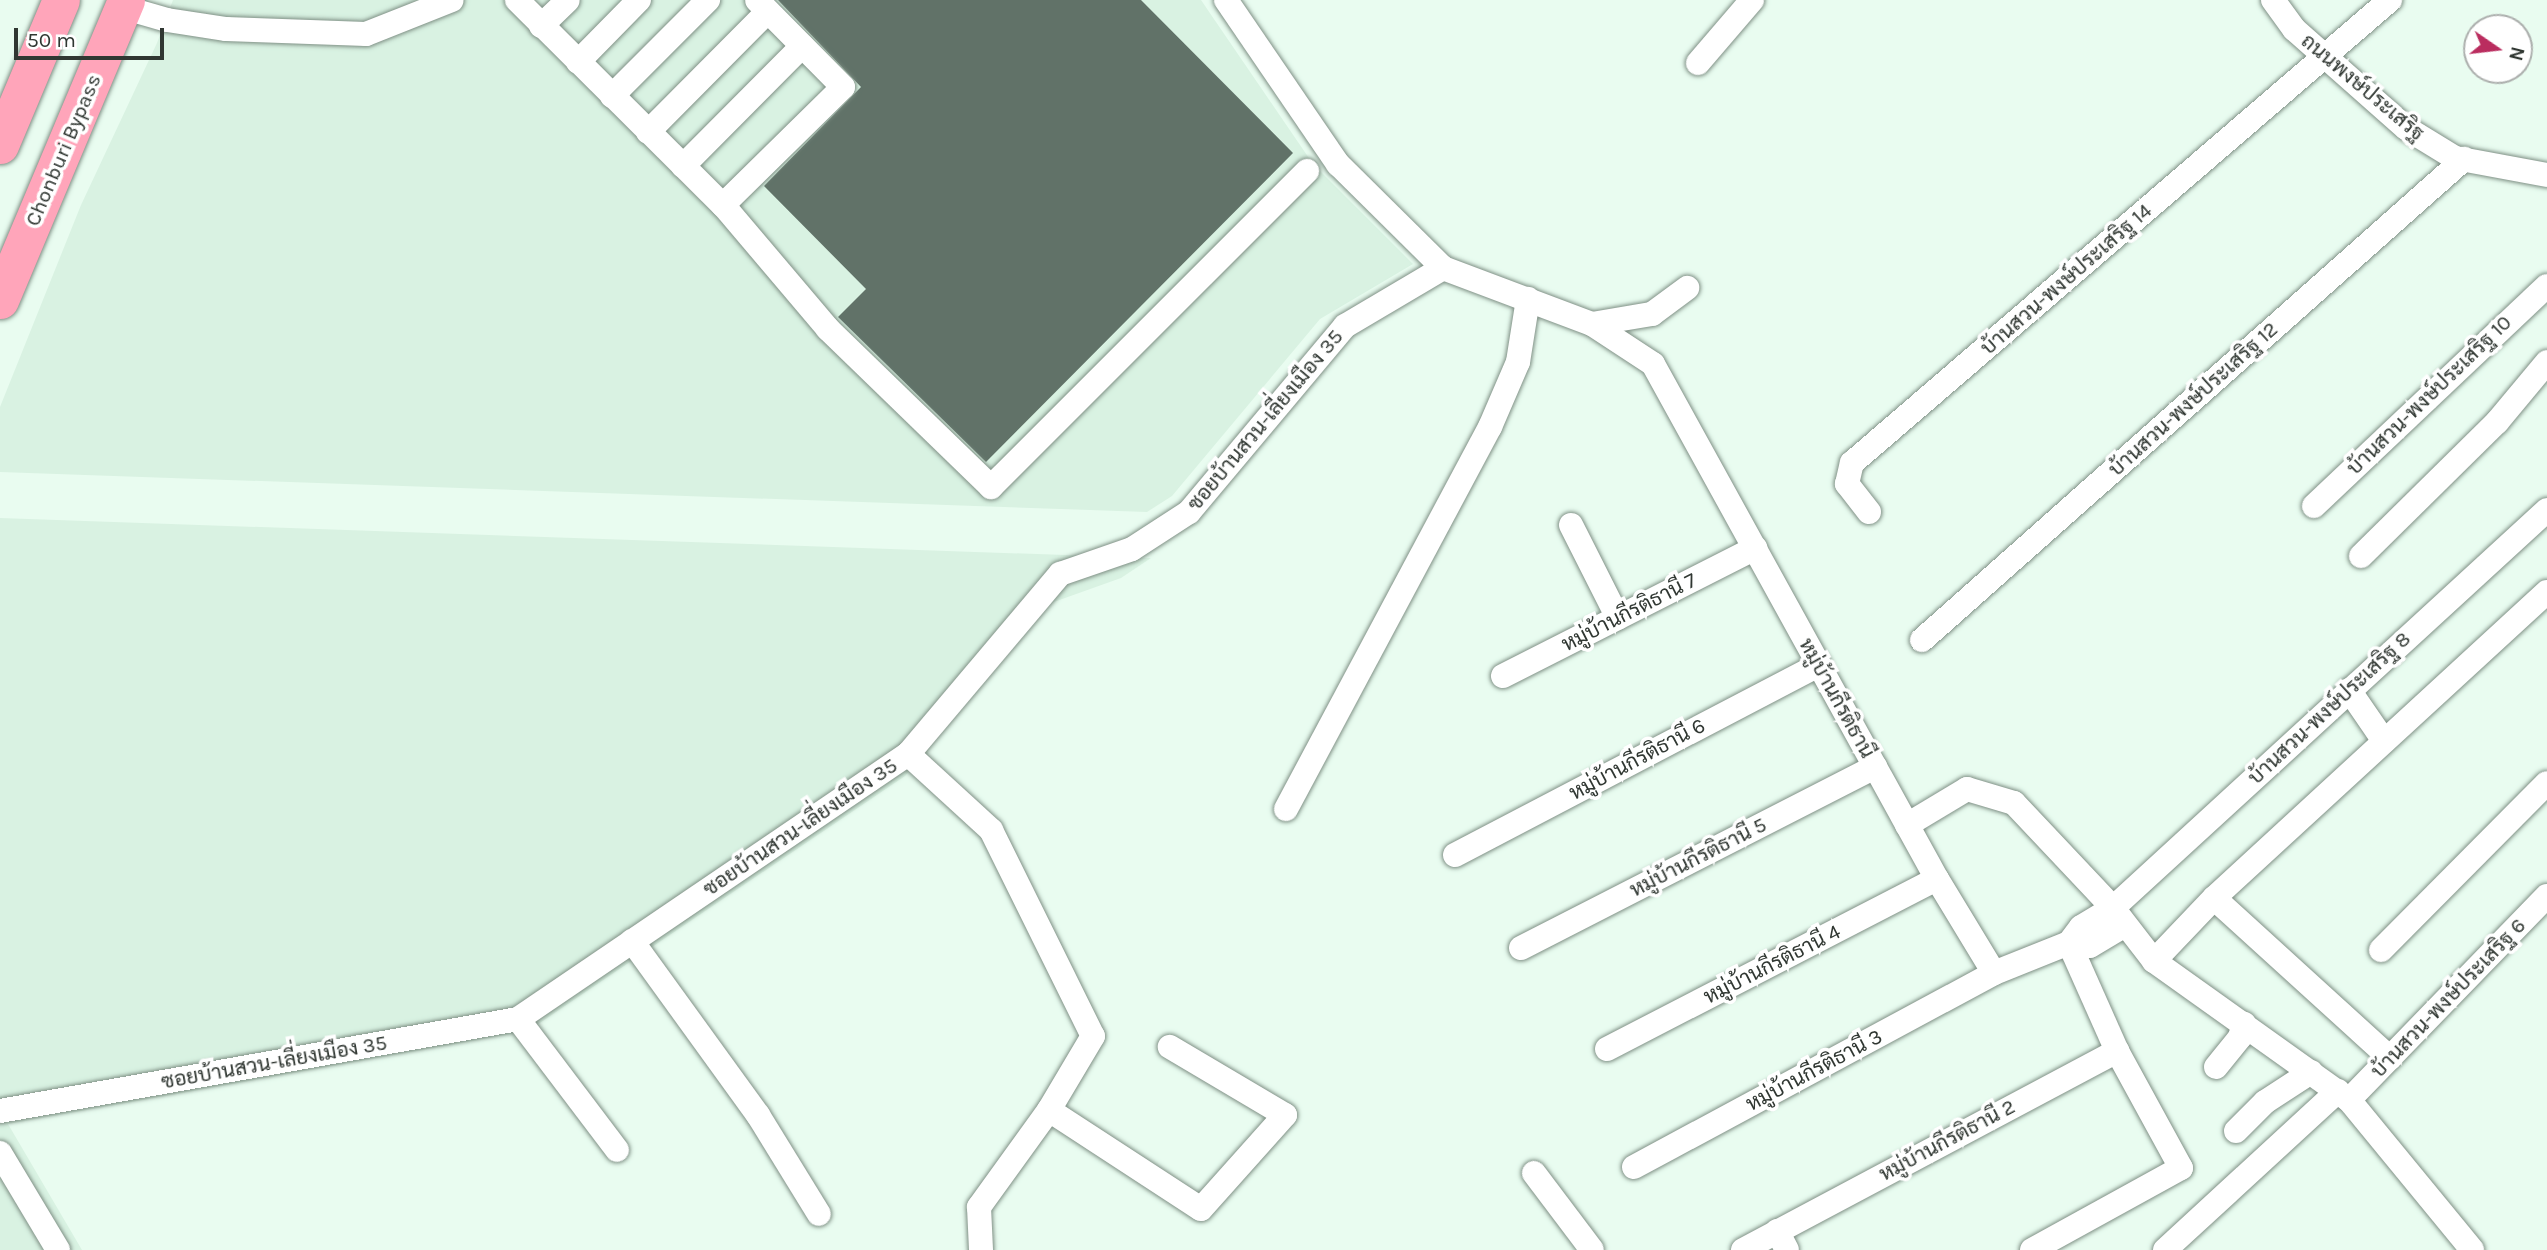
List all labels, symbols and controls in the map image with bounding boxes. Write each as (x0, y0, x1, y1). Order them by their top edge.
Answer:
scale bar (18, 14, 168, 58)
north arrow (2463, 14, 2533, 84)
text: 50 m (27, 28, 76, 52)
street label: ถนนพงษ์ประเสริฐ (2296, 28, 2430, 146)
text: N (2504, 44, 2529, 63)
street label: Chonburi Bypass (20, 70, 106, 230)
street label: บ้านสวน-พงษ์ประเสริฐ 14 (1975, 198, 2157, 360)
street label: บ้านสวน-พงษ์ประเสริฐ 10 (2341, 310, 2517, 480)
street label: บ้านสวน-พงษ์ประเสริฐ 12 (2103, 316, 2283, 482)
street label: ซอยบ้านสวน-เลี่ยงเมือง 35 (1182, 324, 1348, 516)
street label: หมู่บ้านกีรติธานี 7 (1557, 567, 1701, 657)
street label: บ้านสวน-พงษ์ประเสริฐ 8 (2243, 626, 2415, 790)
street label: หมู่บ้านกีรติธานี (1794, 634, 1880, 762)
street label: หมู่บ้านกีรติธานี 6 (1565, 713, 1709, 805)
street label: ซอยบ้านสวน-เลี่ยงเมือง 35 (698, 753, 902, 901)
street label: หมู่บ้านกีรติธานี 5 (1625, 812, 1771, 902)
street label: บ้านสวน-พงษ์ประเสริฐ 6 (2365, 913, 2531, 1083)
street label: หมู่บ้านกีรติธานี 4 (1699, 919, 1845, 1009)
street label: หมู่บ้านกีรติธานี 3 (1742, 1024, 1886, 1116)
street label: ซอยบ้านสวน-เลี่ยงเมือง 35 (159, 1030, 389, 1094)
street label: หมู่บ้านกีรติธานี 2 (1875, 1094, 2019, 1186)

